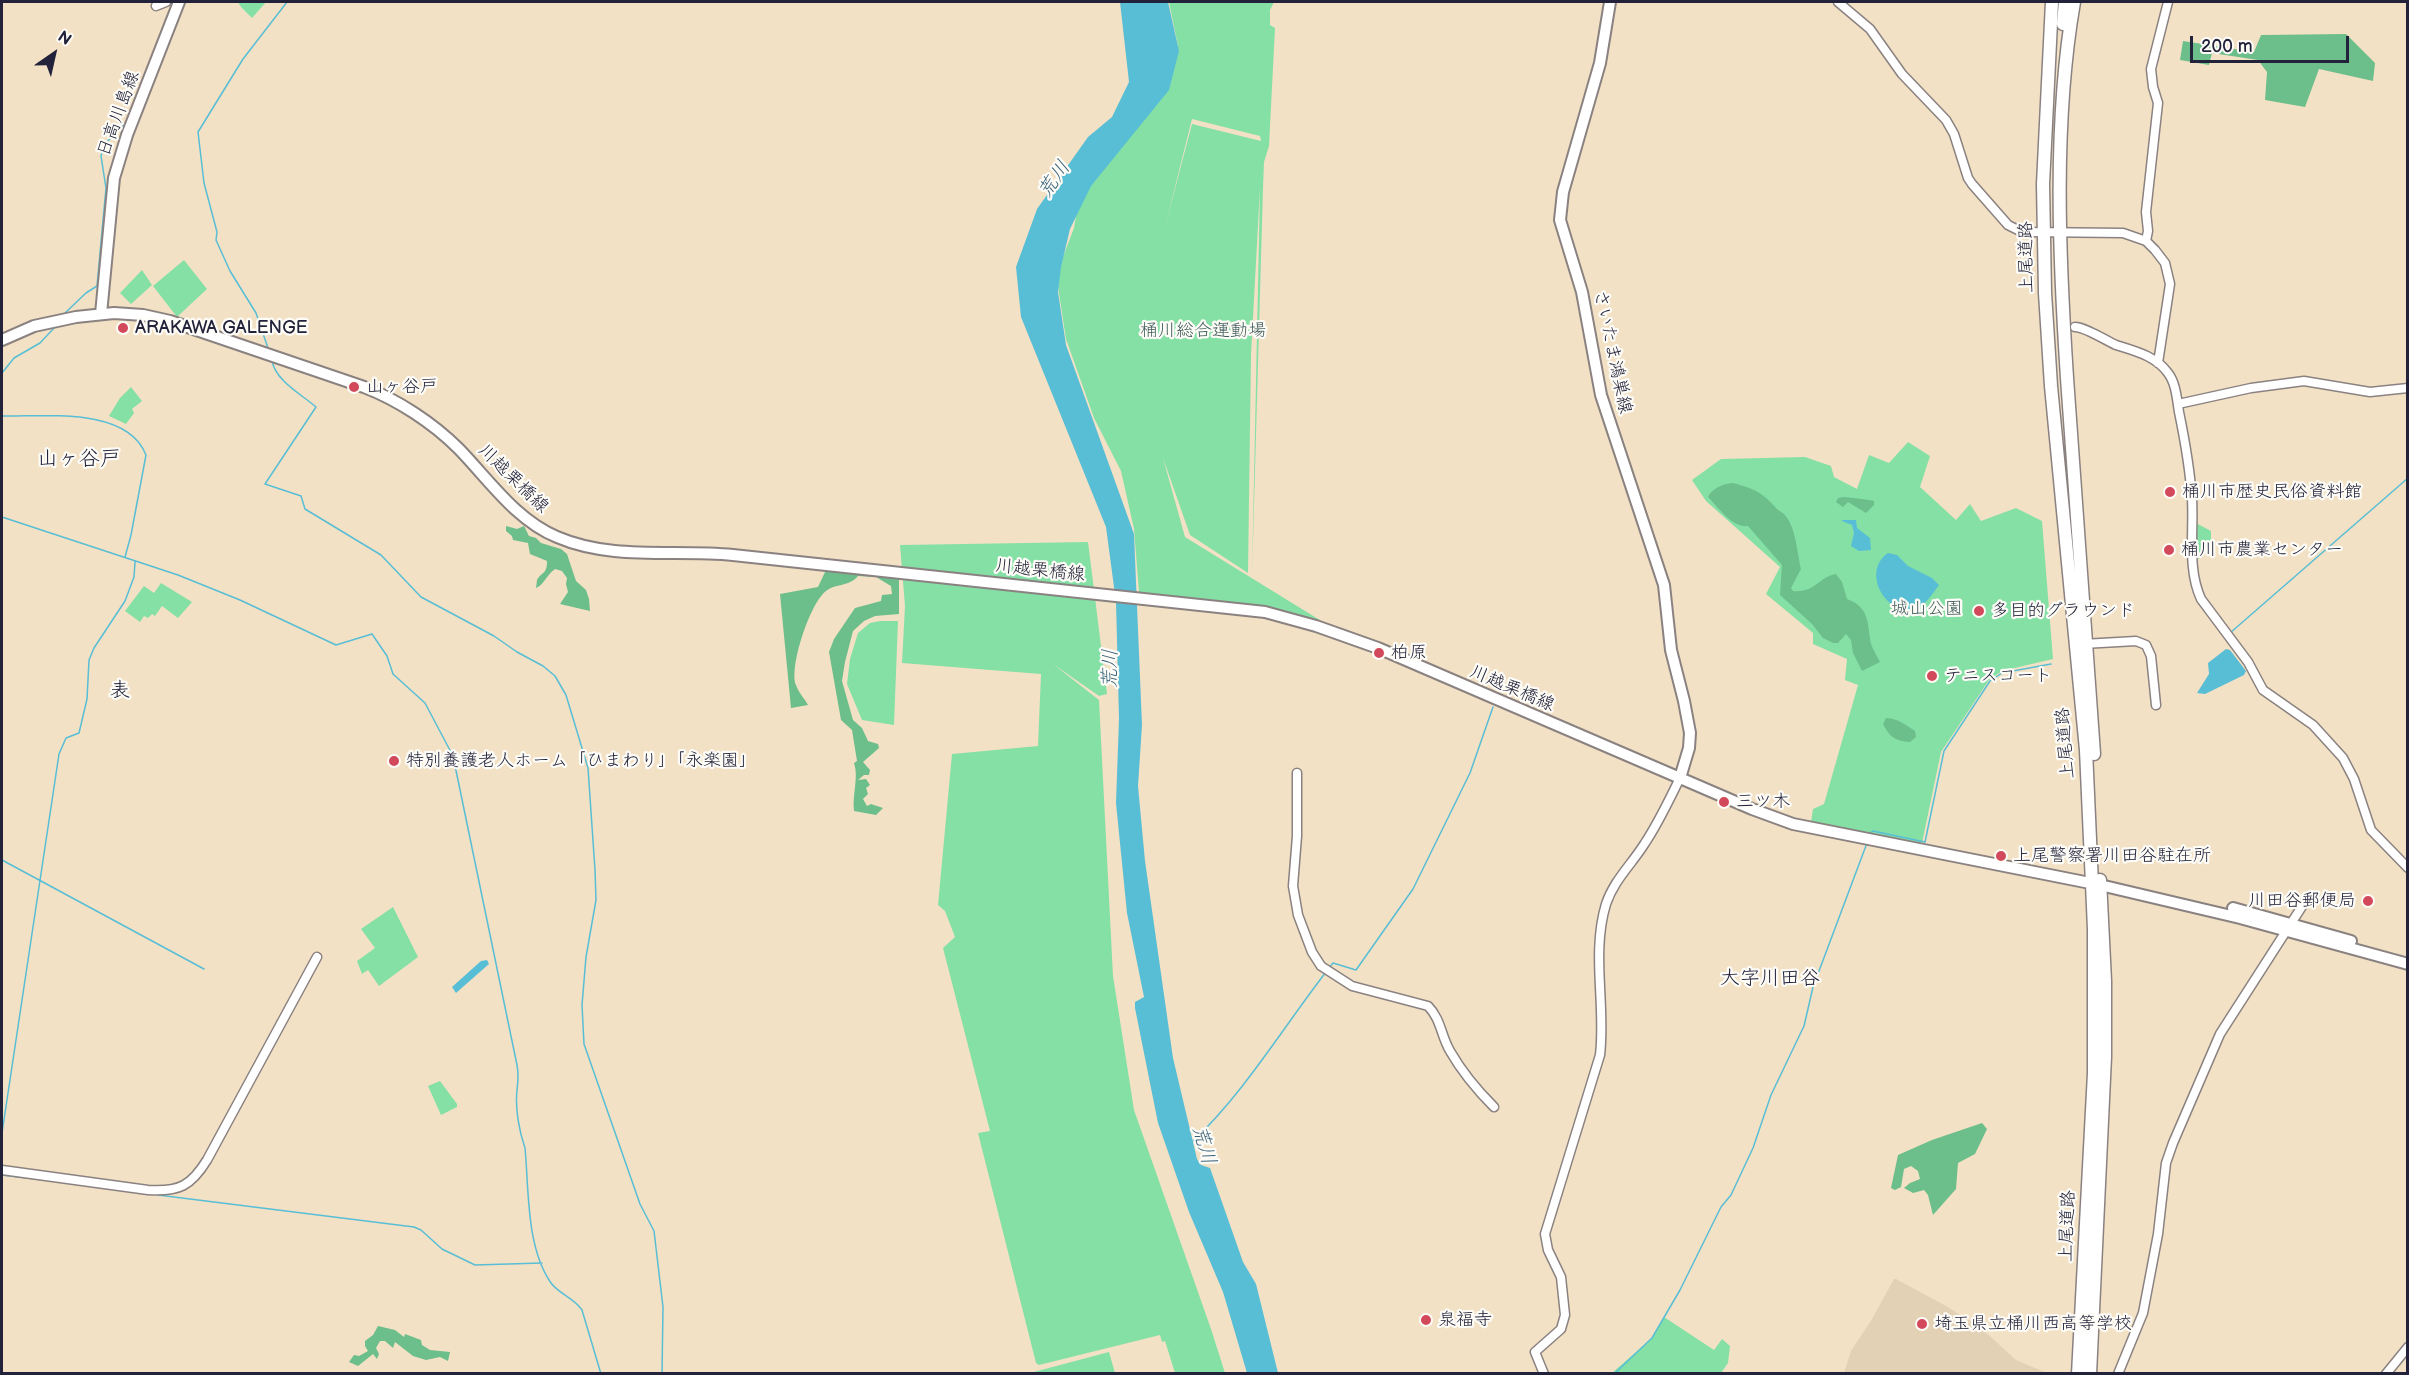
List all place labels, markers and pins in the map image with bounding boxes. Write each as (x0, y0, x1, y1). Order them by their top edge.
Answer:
place label: ARAKAWA GALENGE (135, 317, 308, 339)
marker: ARAKAWA GALENGE (116, 321, 130, 335)
place label: 山ヶ谷戸 (366, 376, 438, 398)
marker: 山ヶ谷戸 (347, 380, 361, 394)
place label: 桶川市歴史民俗資料館 (2182, 481, 2362, 503)
marker: 桶川市歴史民俗資料館 (2163, 485, 2177, 499)
place label: 桶川市農業センター (2181, 539, 2343, 561)
marker: 桶川市農業センター (2162, 543, 2176, 557)
place label: 多目的グラウンド (1991, 600, 2135, 622)
marker: 多目的グラウンド (1972, 604, 1986, 618)
place label: 柏原 (1391, 642, 1427, 664)
marker: 柏原 (1372, 646, 1386, 660)
place label: テニスコート (1944, 665, 2052, 687)
marker: テニスコート (1925, 669, 1939, 683)
place label: 特別養護老人ホーム「ひまわり」「永楽園」 (406, 750, 757, 772)
marker: 特別養護老人ホーム「ひまわり」「永楽園」 (387, 754, 401, 768)
place label: 三ツ木 (1736, 791, 1790, 813)
marker: 三ツ木 (1717, 795, 1731, 809)
place label: 上尾警察署川田谷駐在所 (2013, 845, 2211, 867)
marker: 上尾警察署川田谷駐在所 (1994, 849, 2008, 863)
place label: 川田谷郵便局 (2248, 890, 2356, 912)
marker: 川田谷郵便局 (2361, 894, 2375, 908)
place label: 泉福寺 (1438, 1309, 1492, 1331)
marker: 泉福寺 (1419, 1313, 1433, 1327)
place label: 埼玉県立桶川西高等学校 (1934, 1313, 2132, 1335)
marker: 埼玉県立桶川西高等学校 (1915, 1317, 1929, 1331)

